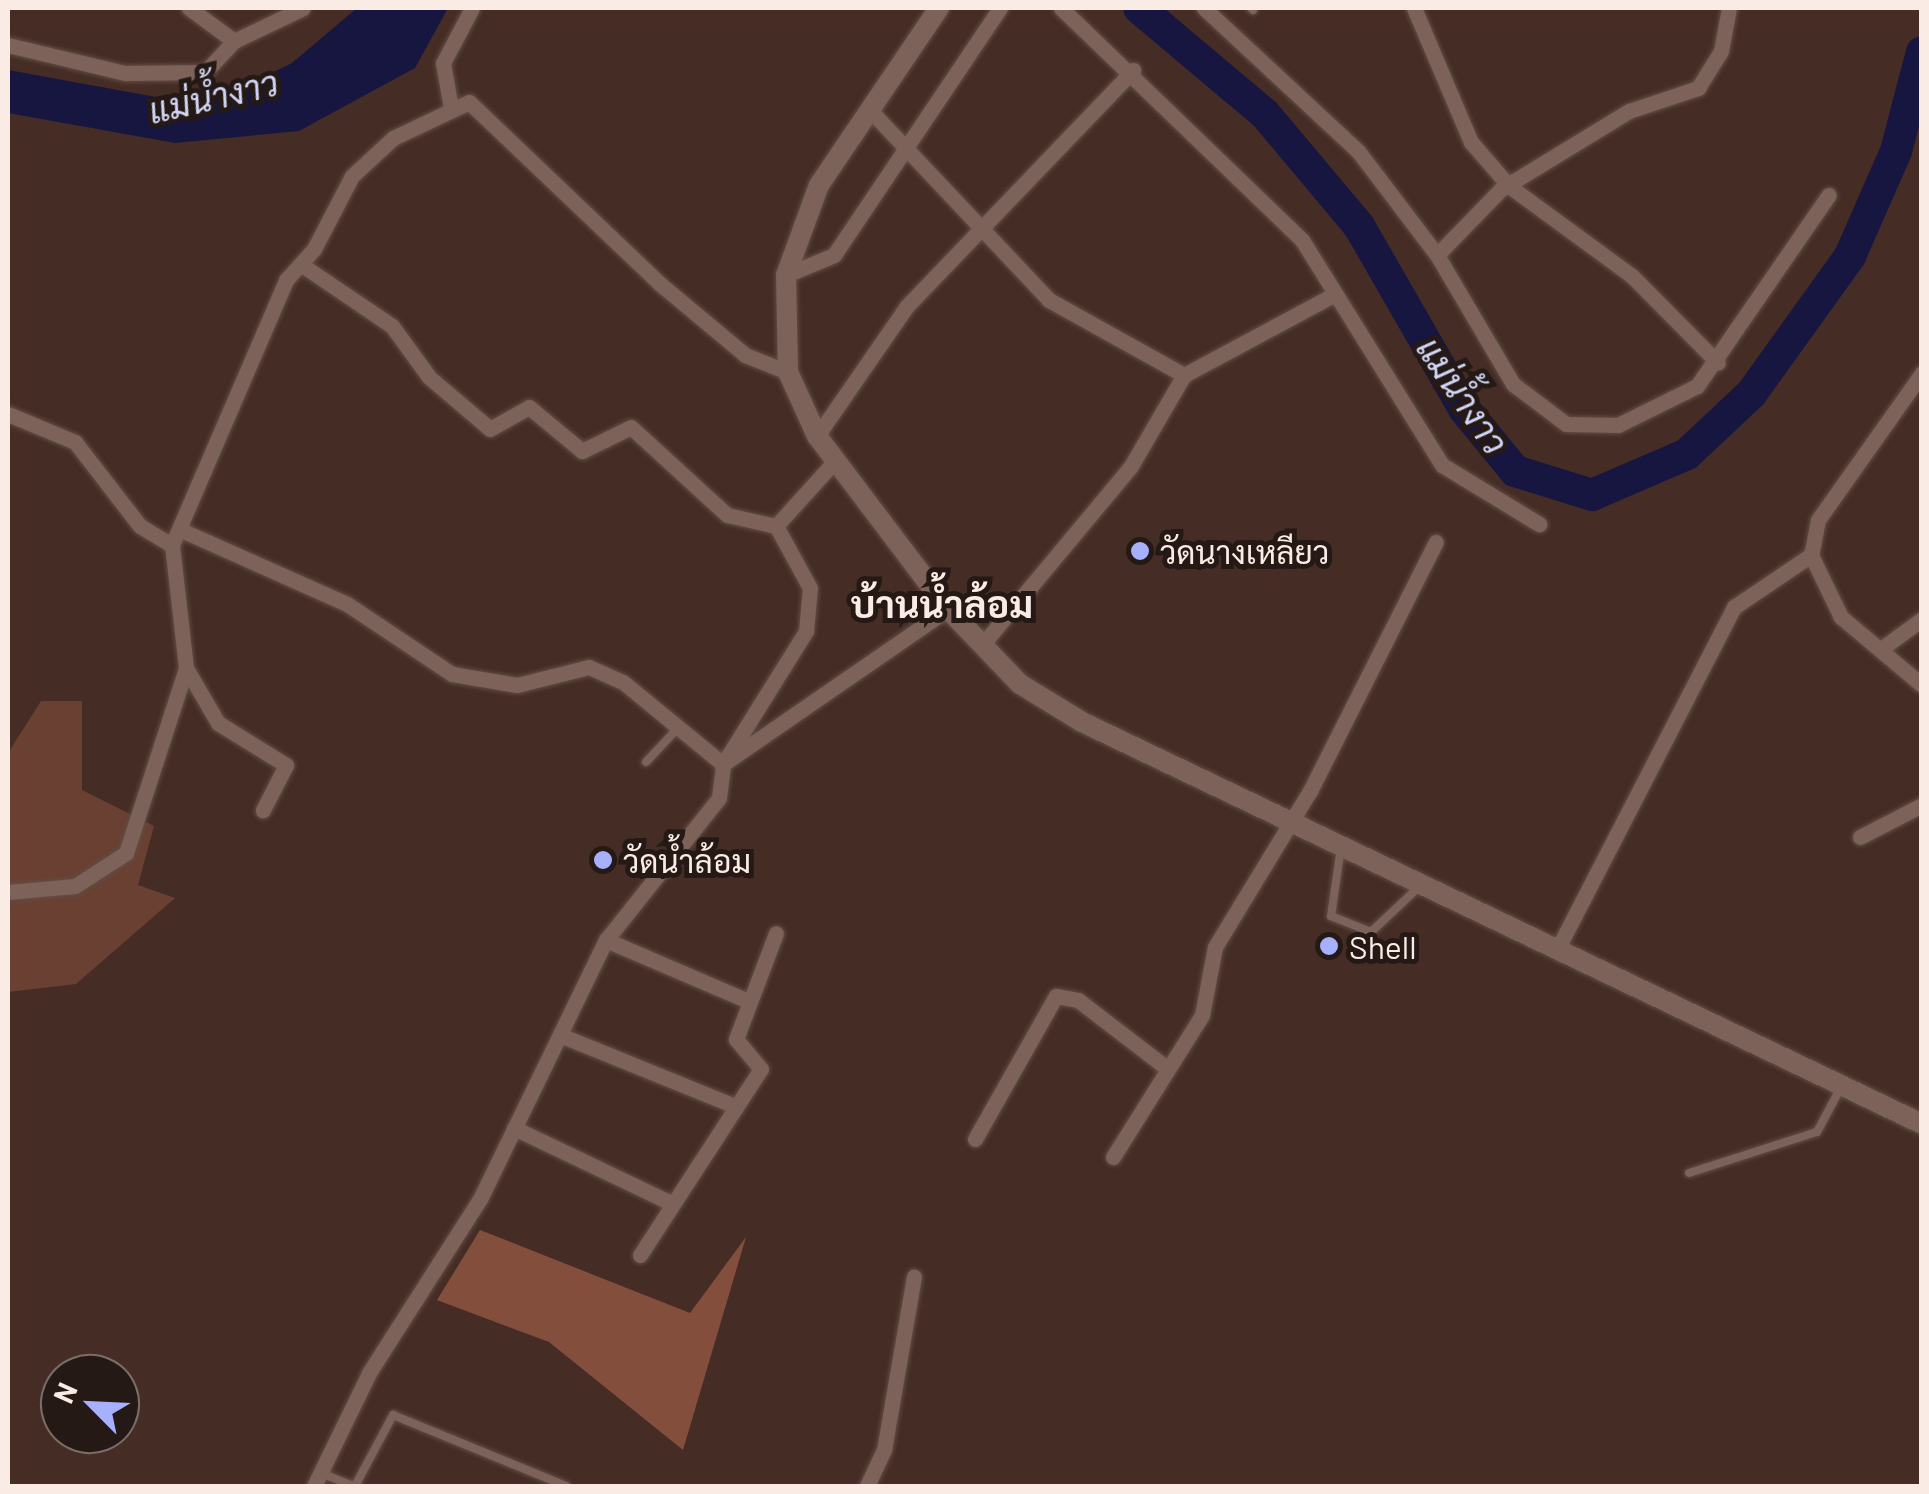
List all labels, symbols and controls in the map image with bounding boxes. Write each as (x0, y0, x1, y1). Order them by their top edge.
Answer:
water label: แม่น้ำงาว (144, 61, 282, 131)
water label: แม่น้ำงาว (1409, 329, 1517, 461)
place label: วัดนางเหลียว (1160, 532, 1329, 570)
marker: วัดนางเหลียว (1129, 540, 1151, 562)
district label: บ้านน้ำล้อม (851, 581, 1033, 627)
place label: วัดน้ำล้อม (623, 841, 751, 879)
marker: วัดน้ำล้อม (592, 849, 614, 871)
place label: Shell (1349, 927, 1416, 965)
marker: Shell (1318, 935, 1340, 957)
north arrow (40, 1354, 140, 1454)
text: N (45, 1377, 84, 1408)

